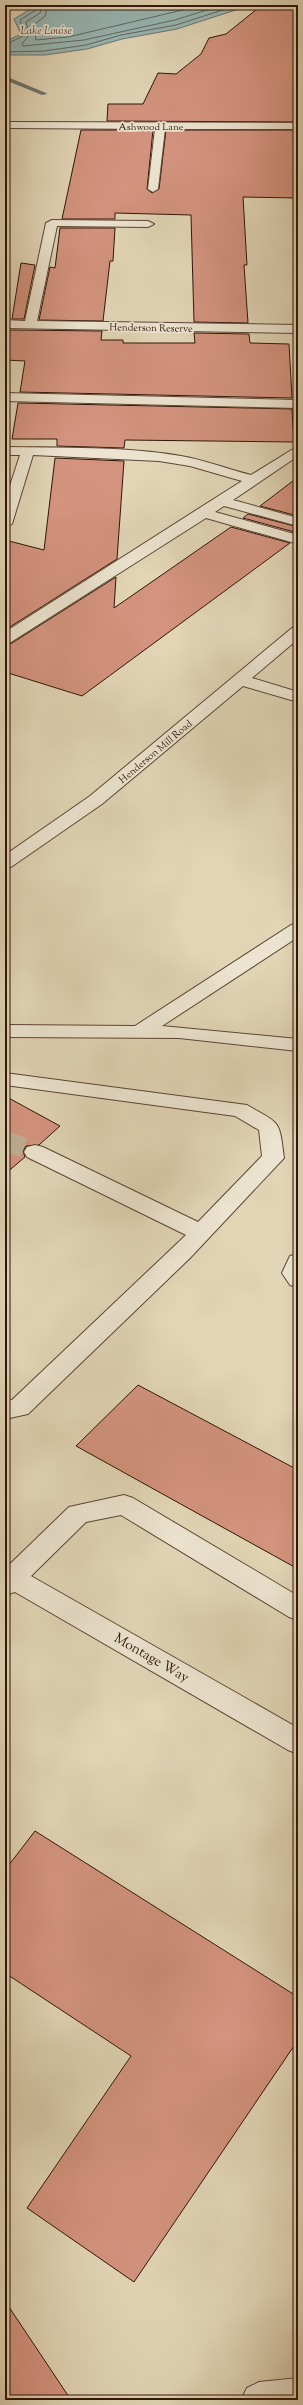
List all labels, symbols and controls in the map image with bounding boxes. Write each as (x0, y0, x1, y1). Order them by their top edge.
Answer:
water label: Lake Louise (20, 23, 72, 39)
street label: Ashwood Lane (119, 120, 184, 135)
street label: Henderson Reserve (109, 320, 193, 337)
street label: Henderson Mill Road (116, 717, 196, 787)
street label: Montage Way (110, 1629, 192, 1688)

